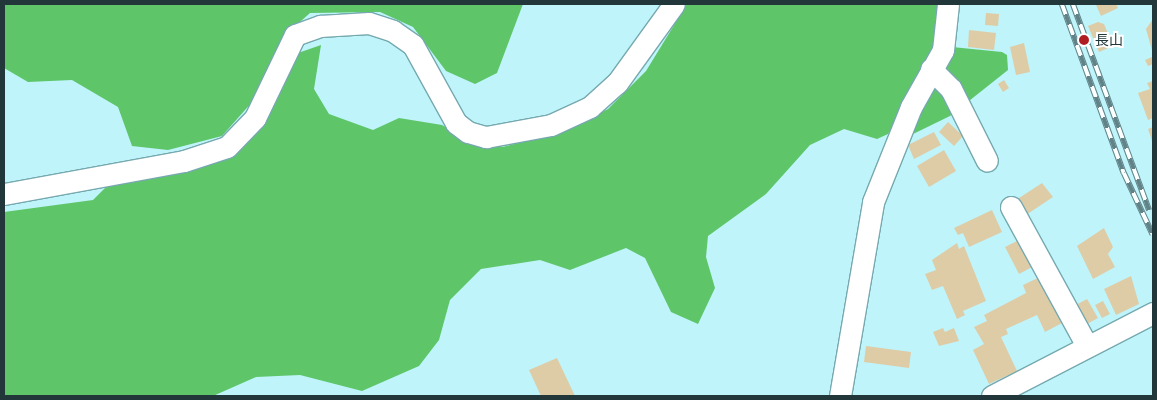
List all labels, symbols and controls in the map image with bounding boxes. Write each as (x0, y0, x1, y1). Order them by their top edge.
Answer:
place label: 長山 (1095, 32, 1123, 48)
marker: 長山 (1077, 33, 1091, 47)

